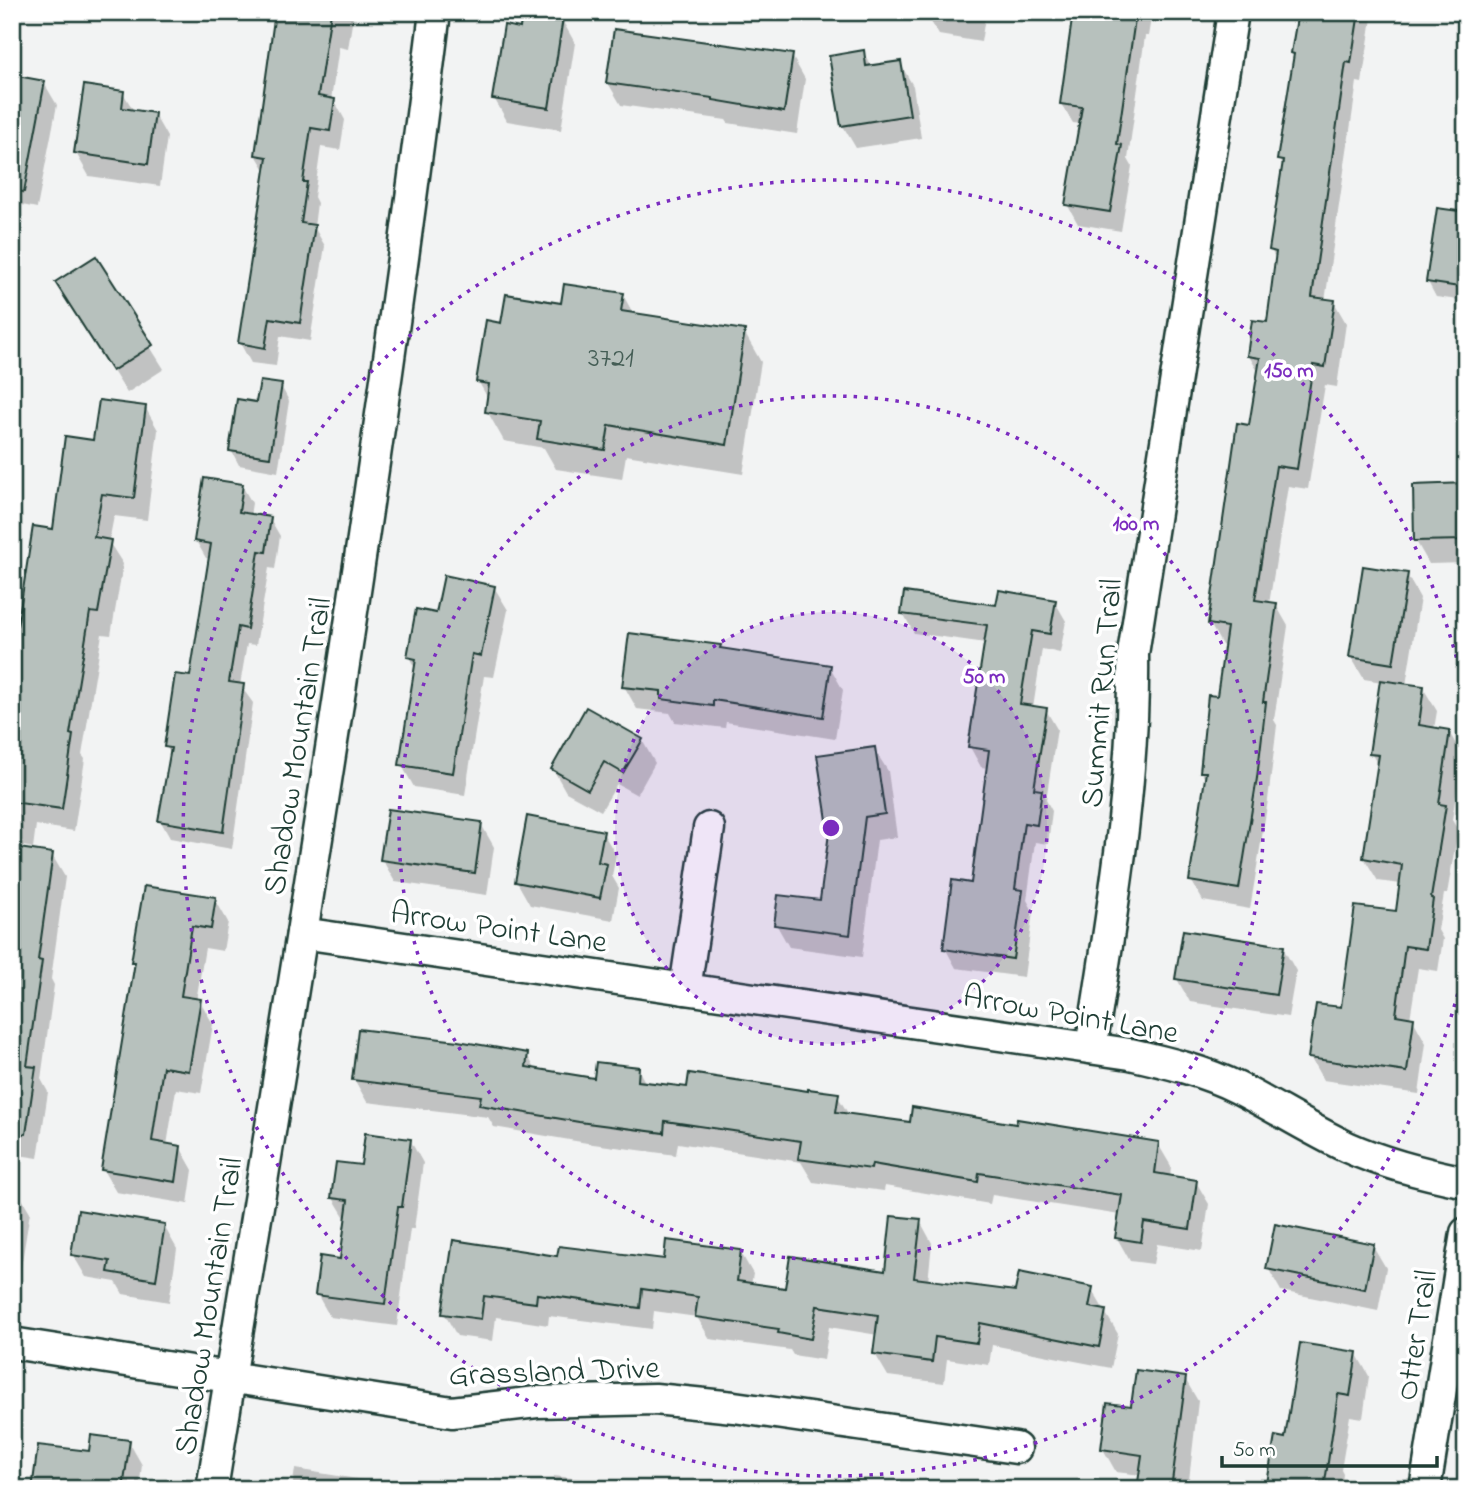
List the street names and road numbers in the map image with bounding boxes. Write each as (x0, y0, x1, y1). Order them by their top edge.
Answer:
street label: Summit Run Trail (1070, 577, 1137, 810)
street label: Shadow Mountain Trail (253, 594, 346, 899)
street label: Arrow Point Lane (387, 891, 610, 968)
street label: Arrow Point Lane (959, 974, 1182, 1059)
street label: Shadow Mountain Trail (164, 1154, 257, 1459)
street label: Otter Trail (1385, 1267, 1452, 1404)
street label: Grassland Drive (448, 1346, 661, 1401)

